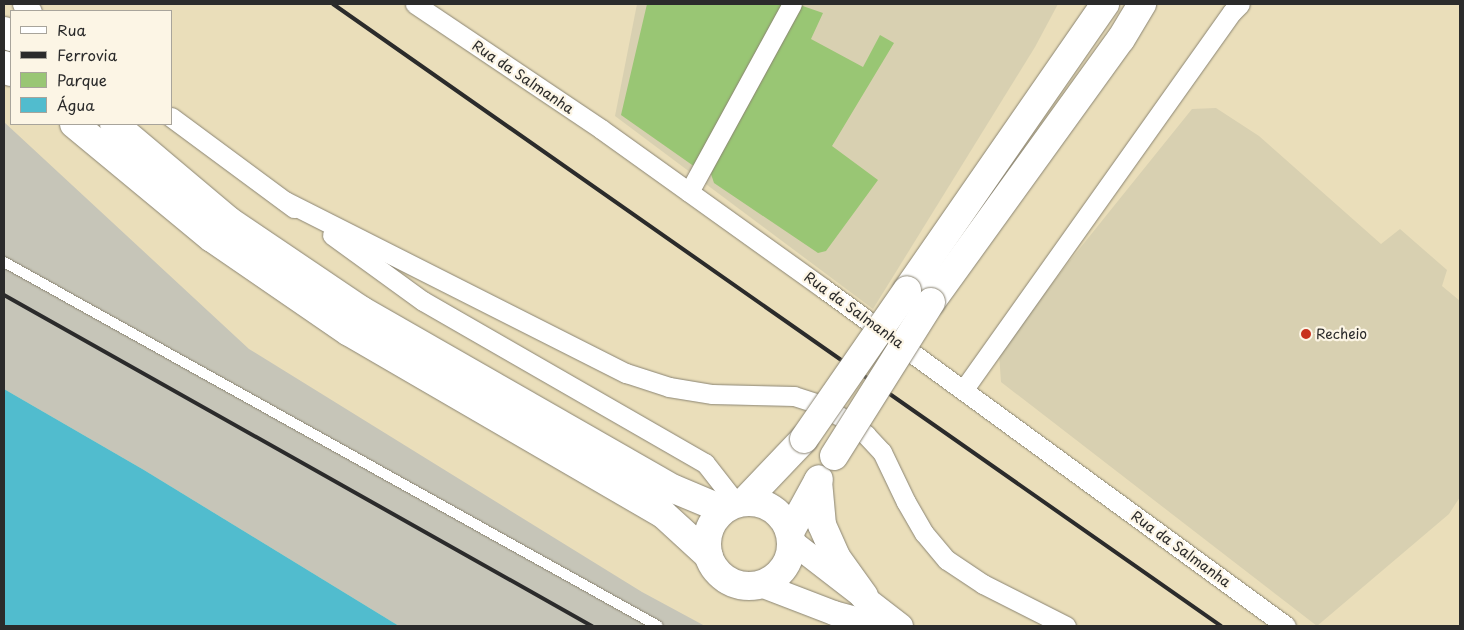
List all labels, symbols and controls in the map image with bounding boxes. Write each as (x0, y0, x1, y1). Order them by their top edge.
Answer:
legend (10, 10, 172, 125)
text: Rua (57, 18, 86, 41)
street label: Rua da Salmanha (468, 36, 578, 118)
text: Ferrovia (57, 43, 117, 66)
text: Parque (57, 68, 107, 91)
text: Água (57, 93, 95, 116)
street label: Rua da Salmanha (800, 268, 908, 352)
place label: Recheio (1316, 326, 1367, 342)
marker: Recheio (1300, 328, 1312, 340)
street label: Rua da Salmanha (1127, 507, 1235, 591)

